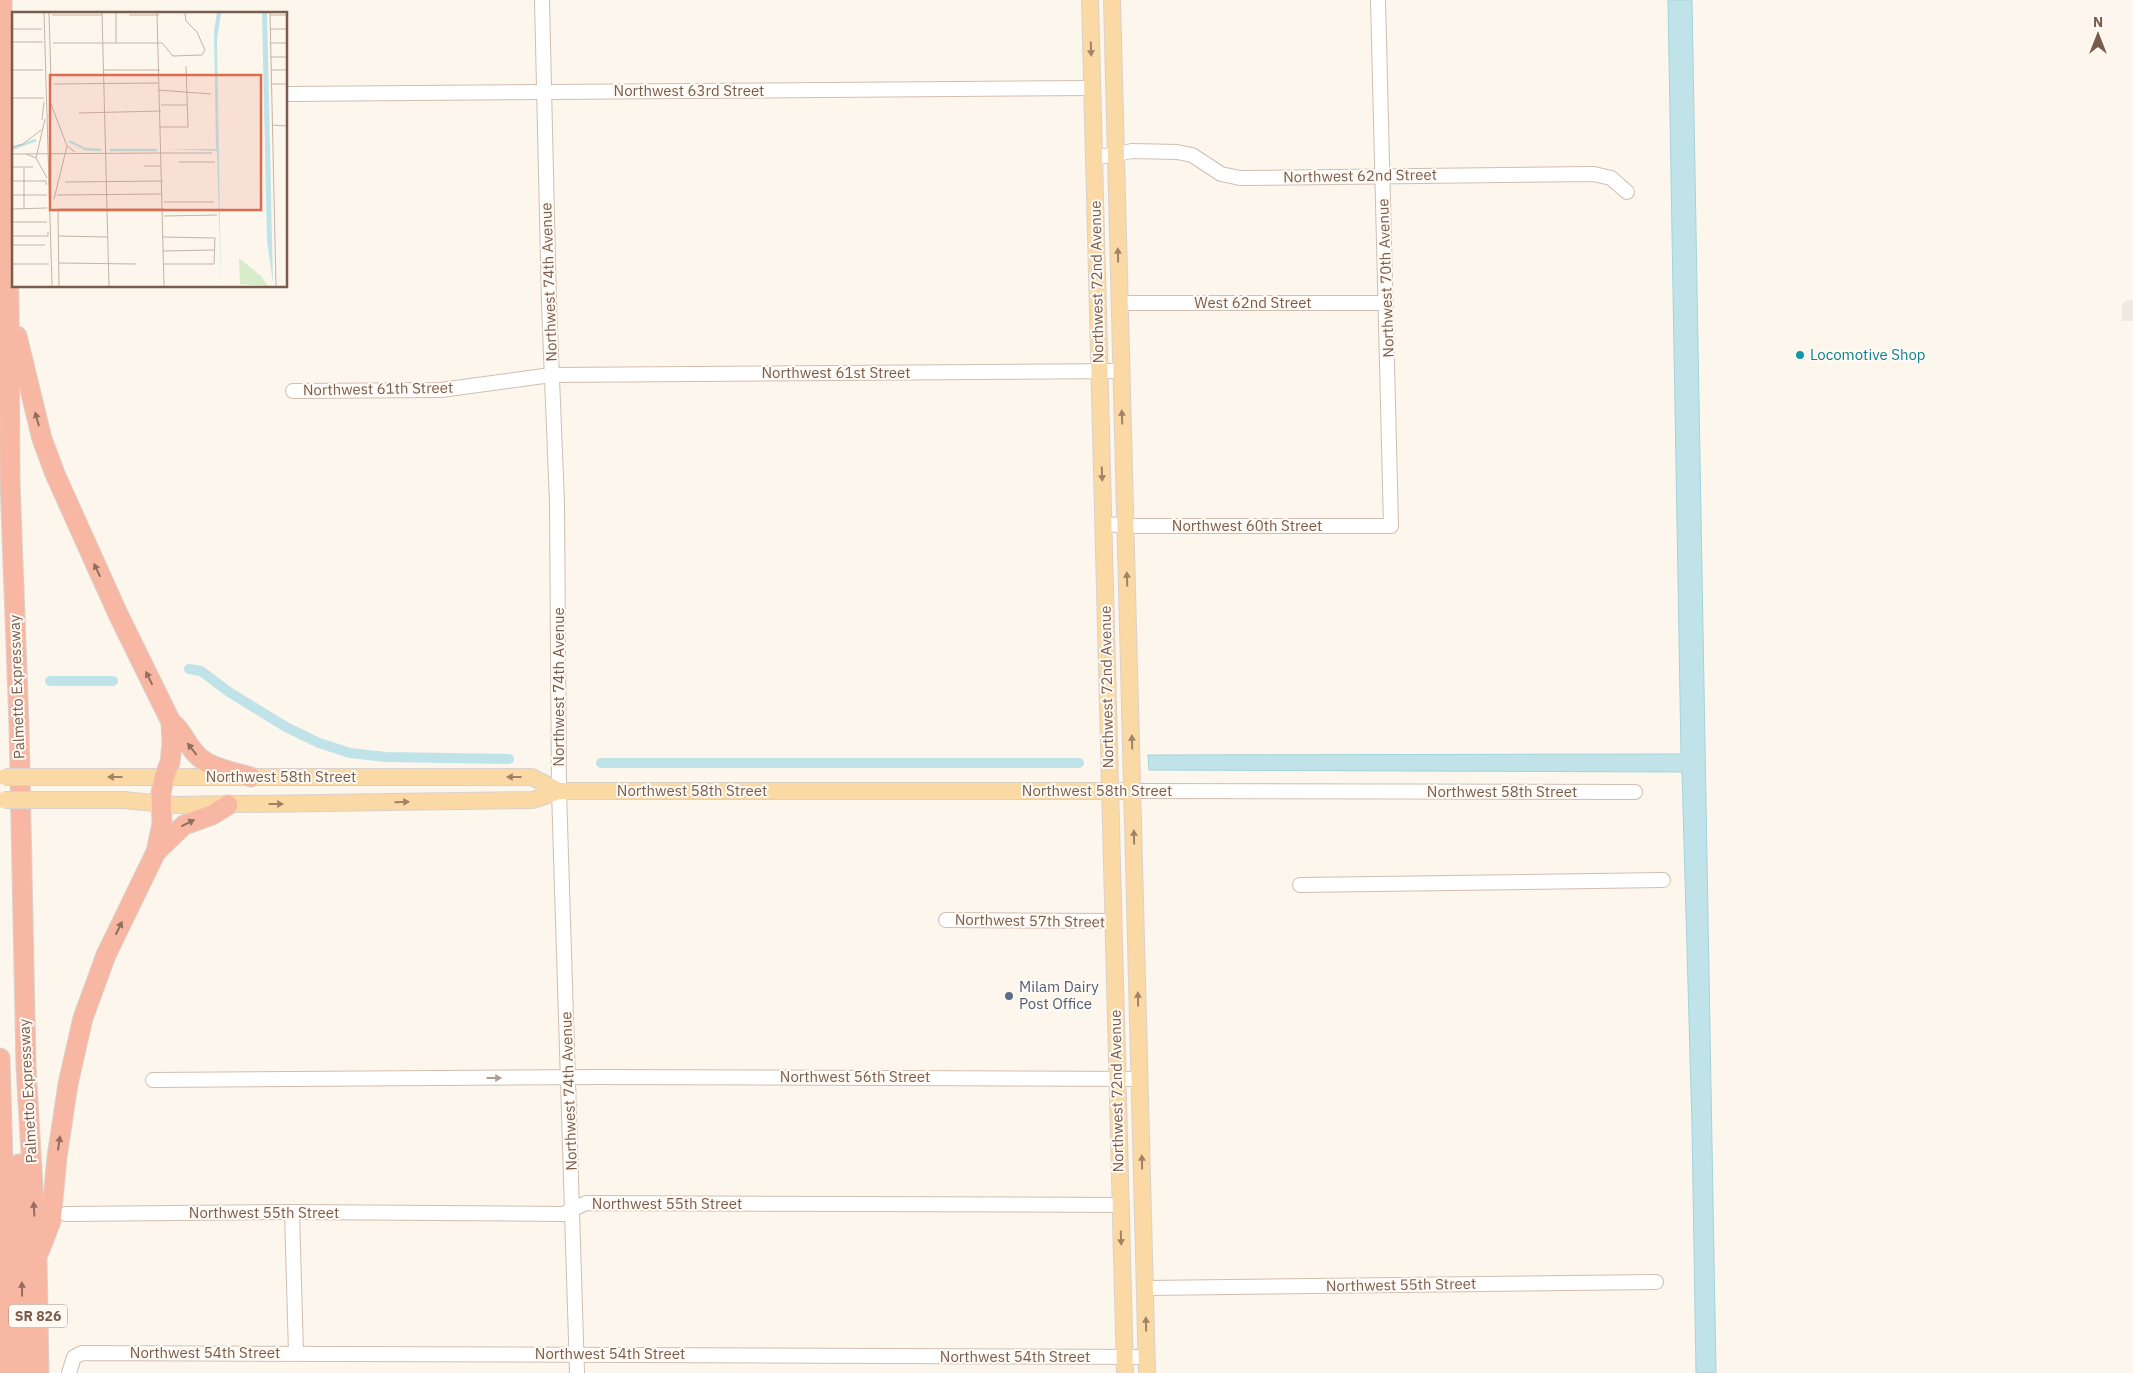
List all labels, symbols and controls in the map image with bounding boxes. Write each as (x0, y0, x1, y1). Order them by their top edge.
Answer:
north arrow (2073, 10, 2123, 60)
inset map (12, 12, 288, 288)
text: N (2093, 13, 2103, 31)
one-way arrow (1087, 41, 1095, 57)
street label: Northwest 63rd Street (614, 81, 764, 100)
street label: Northwest 62nd Street (1283, 165, 1437, 186)
street label: Northwest 70th Avenue (1373, 198, 1398, 358)
street label: Northwest 72nd Avenue (1086, 200, 1107, 364)
street label: Northwest 74th Avenue (536, 202, 561, 362)
one-way arrow (1114, 246, 1122, 262)
street label: West 62nd Street (1194, 293, 1312, 312)
place label: Locomotive Shop (1810, 345, 1926, 364)
marker: Locomotive Shop (1794, 349, 1806, 361)
street label: Northwest 61st Street (761, 363, 911, 382)
street label: Northwest 61th Street (303, 378, 453, 399)
one-way arrow (1118, 409, 1126, 425)
one-way arrow (32, 412, 40, 427)
one-way arrow (1098, 466, 1106, 482)
street label: Northwest 60th Street (1172, 516, 1322, 535)
one-way arrow (93, 563, 101, 577)
one-way arrow (1123, 571, 1131, 587)
street label: Northwest 72nd Avenue (1096, 605, 1117, 769)
street label: Northwest 74th Avenue (549, 607, 568, 767)
street label: Palmetto Expressway (4, 614, 29, 760)
one-way arrow (145, 671, 153, 685)
one-way arrow (1128, 734, 1136, 750)
one-way arrow (187, 743, 198, 756)
street label: Northwest 58th Street (206, 767, 356, 786)
one-way arrow (107, 773, 123, 781)
one-way arrow (506, 773, 522, 781)
street label: Northwest 58th Street (617, 781, 767, 800)
street label: Northwest 58th Street (1022, 781, 1172, 800)
street label: Northwest 58th Street (1427, 782, 1577, 801)
one-way arrow (394, 798, 410, 806)
one-way arrow (269, 800, 285, 808)
one-way arrow (181, 819, 195, 827)
one-way arrow (1130, 829, 1138, 845)
street label: Northwest 57th Street (955, 910, 1105, 931)
one-way arrow (115, 921, 123, 935)
place label: Milam Dairy Post Office (1019, 977, 1099, 1013)
marker: Milam Dairy Post Office (1003, 990, 1015, 1002)
one-way arrow (1134, 991, 1142, 1007)
street label: Northwest 72nd Avenue (1106, 1009, 1127, 1173)
street label: Northwest 74th Avenue (556, 1011, 581, 1171)
street label: Palmetto Expressway (14, 1018, 41, 1164)
street label: Northwest 56th Street (780, 1067, 930, 1086)
one-way arrow (486, 1074, 502, 1082)
one-way arrow (56, 1134, 64, 1150)
one-way arrow (1138, 1154, 1146, 1170)
street label: Northwest 55th Street (592, 1194, 742, 1213)
one-way arrow (29, 1201, 37, 1217)
street label: Northwest 55th Street (189, 1203, 339, 1222)
one-way arrow (1118, 1230, 1126, 1246)
street label: Northwest 55th Street (1326, 1274, 1476, 1295)
one-way arrow (18, 1281, 26, 1297)
road number: SR 826 (9, 1304, 67, 1328)
one-way arrow (1142, 1316, 1150, 1332)
street label: Northwest 54th Street (130, 1343, 280, 1362)
street label: Northwest 54th Street (535, 1344, 685, 1363)
street label: Northwest 54th Street (940, 1347, 1090, 1366)

